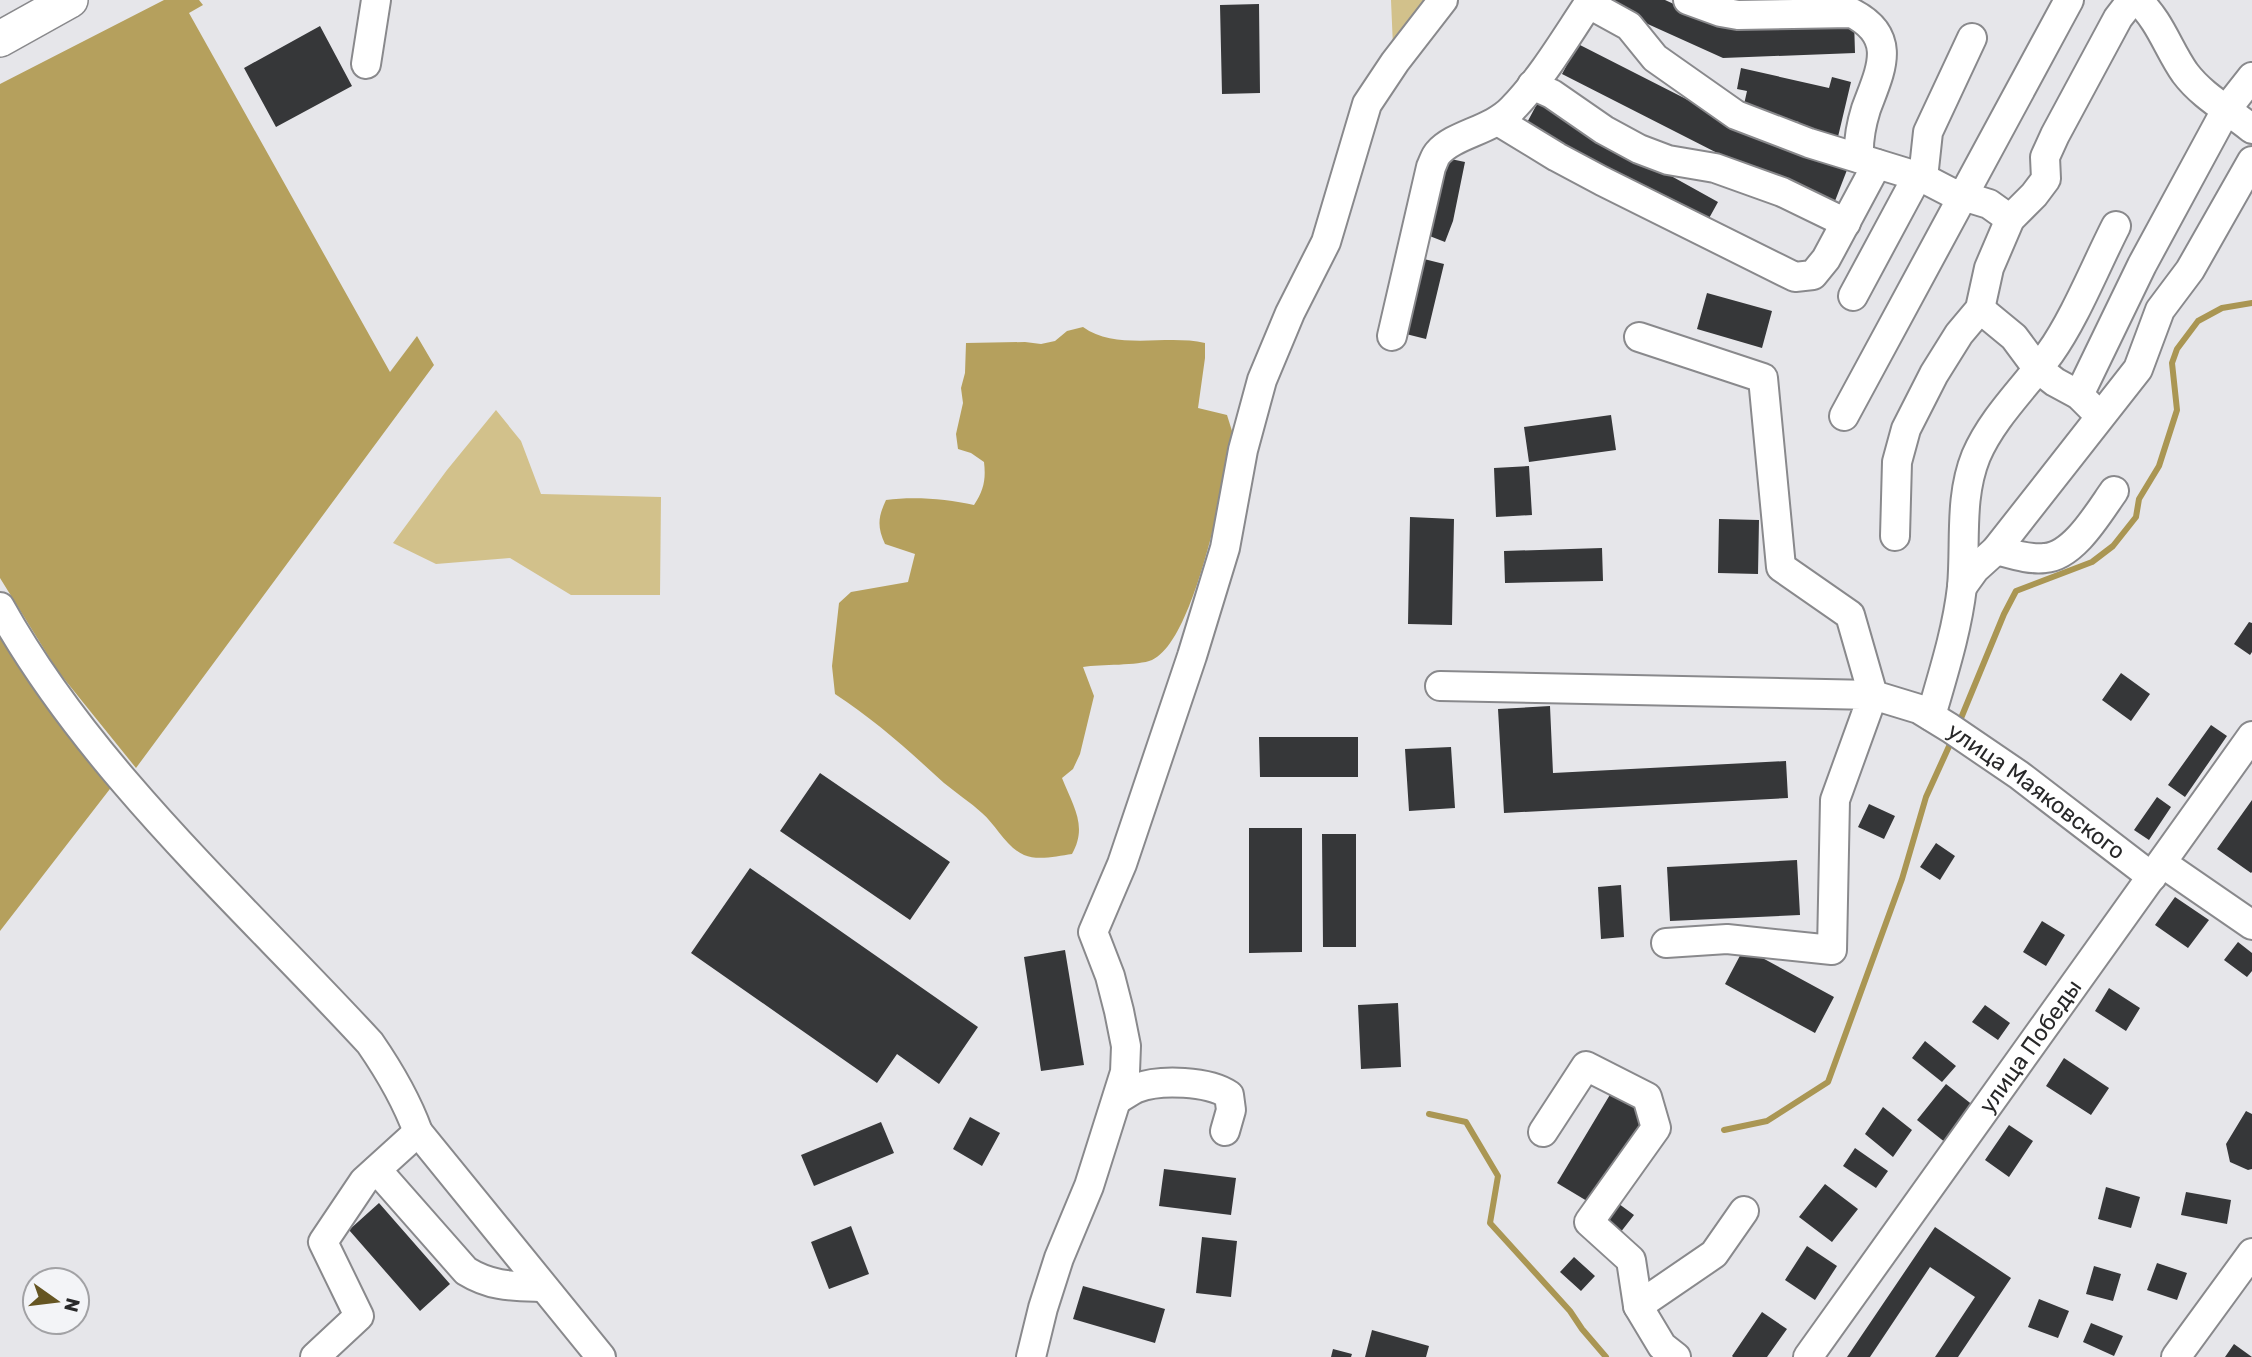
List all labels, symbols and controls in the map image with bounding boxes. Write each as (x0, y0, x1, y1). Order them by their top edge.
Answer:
street label: улица Маяковского (1942, 716, 2131, 865)
street label: улица Победы (1973, 974, 2087, 1119)
north arrow (21, 1266, 91, 1336)
text: N (59, 1296, 85, 1314)

